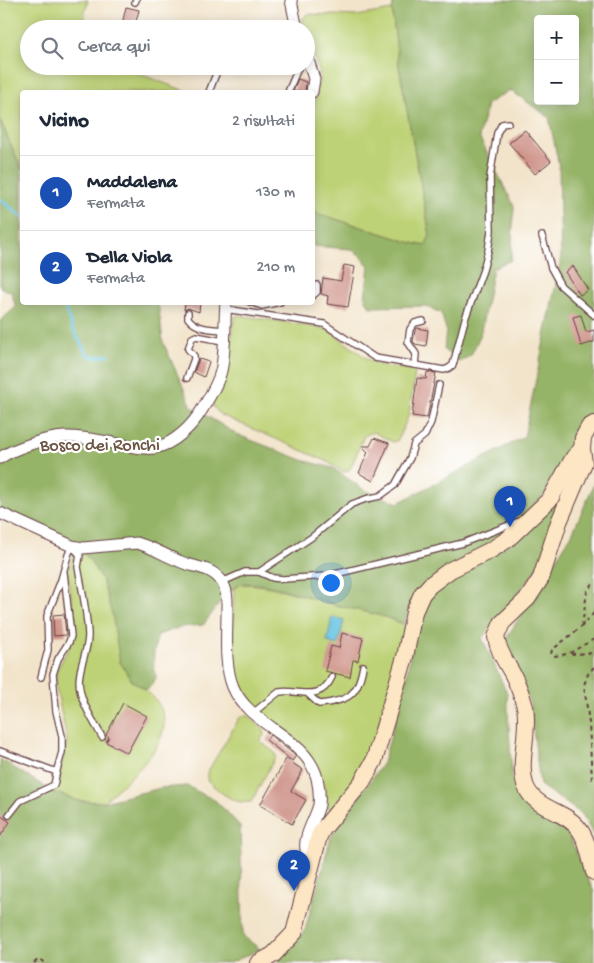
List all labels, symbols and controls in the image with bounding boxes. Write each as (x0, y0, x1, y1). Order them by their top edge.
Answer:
map controls (534, 15, 579, 105)
button: + (534, 15, 579, 60)
search box (20, 20, 315, 75)
icon: search (38, 34, 66, 62)
text: Cerca qui (78, 36, 151, 59)
button: − (534, 60, 579, 105)
text: Vicino (40, 110, 89, 135)
text: 2 risultati (232, 113, 295, 132)
text: Maddalena (87, 172, 177, 195)
text: 1 (53, 184, 59, 203)
text: 130 m (256, 184, 295, 203)
text: Fermata (87, 195, 145, 214)
text: Della Viola (87, 247, 172, 270)
text: 2 (52, 259, 60, 278)
text: 210 m (256, 259, 295, 278)
text: Fermata (87, 270, 145, 289)
park label: Bosco dei Ronchi (39, 436, 160, 457)
pin: 1 (494, 486, 526, 527)
your location (318, 570, 344, 596)
pin: 2 (278, 850, 310, 891)

